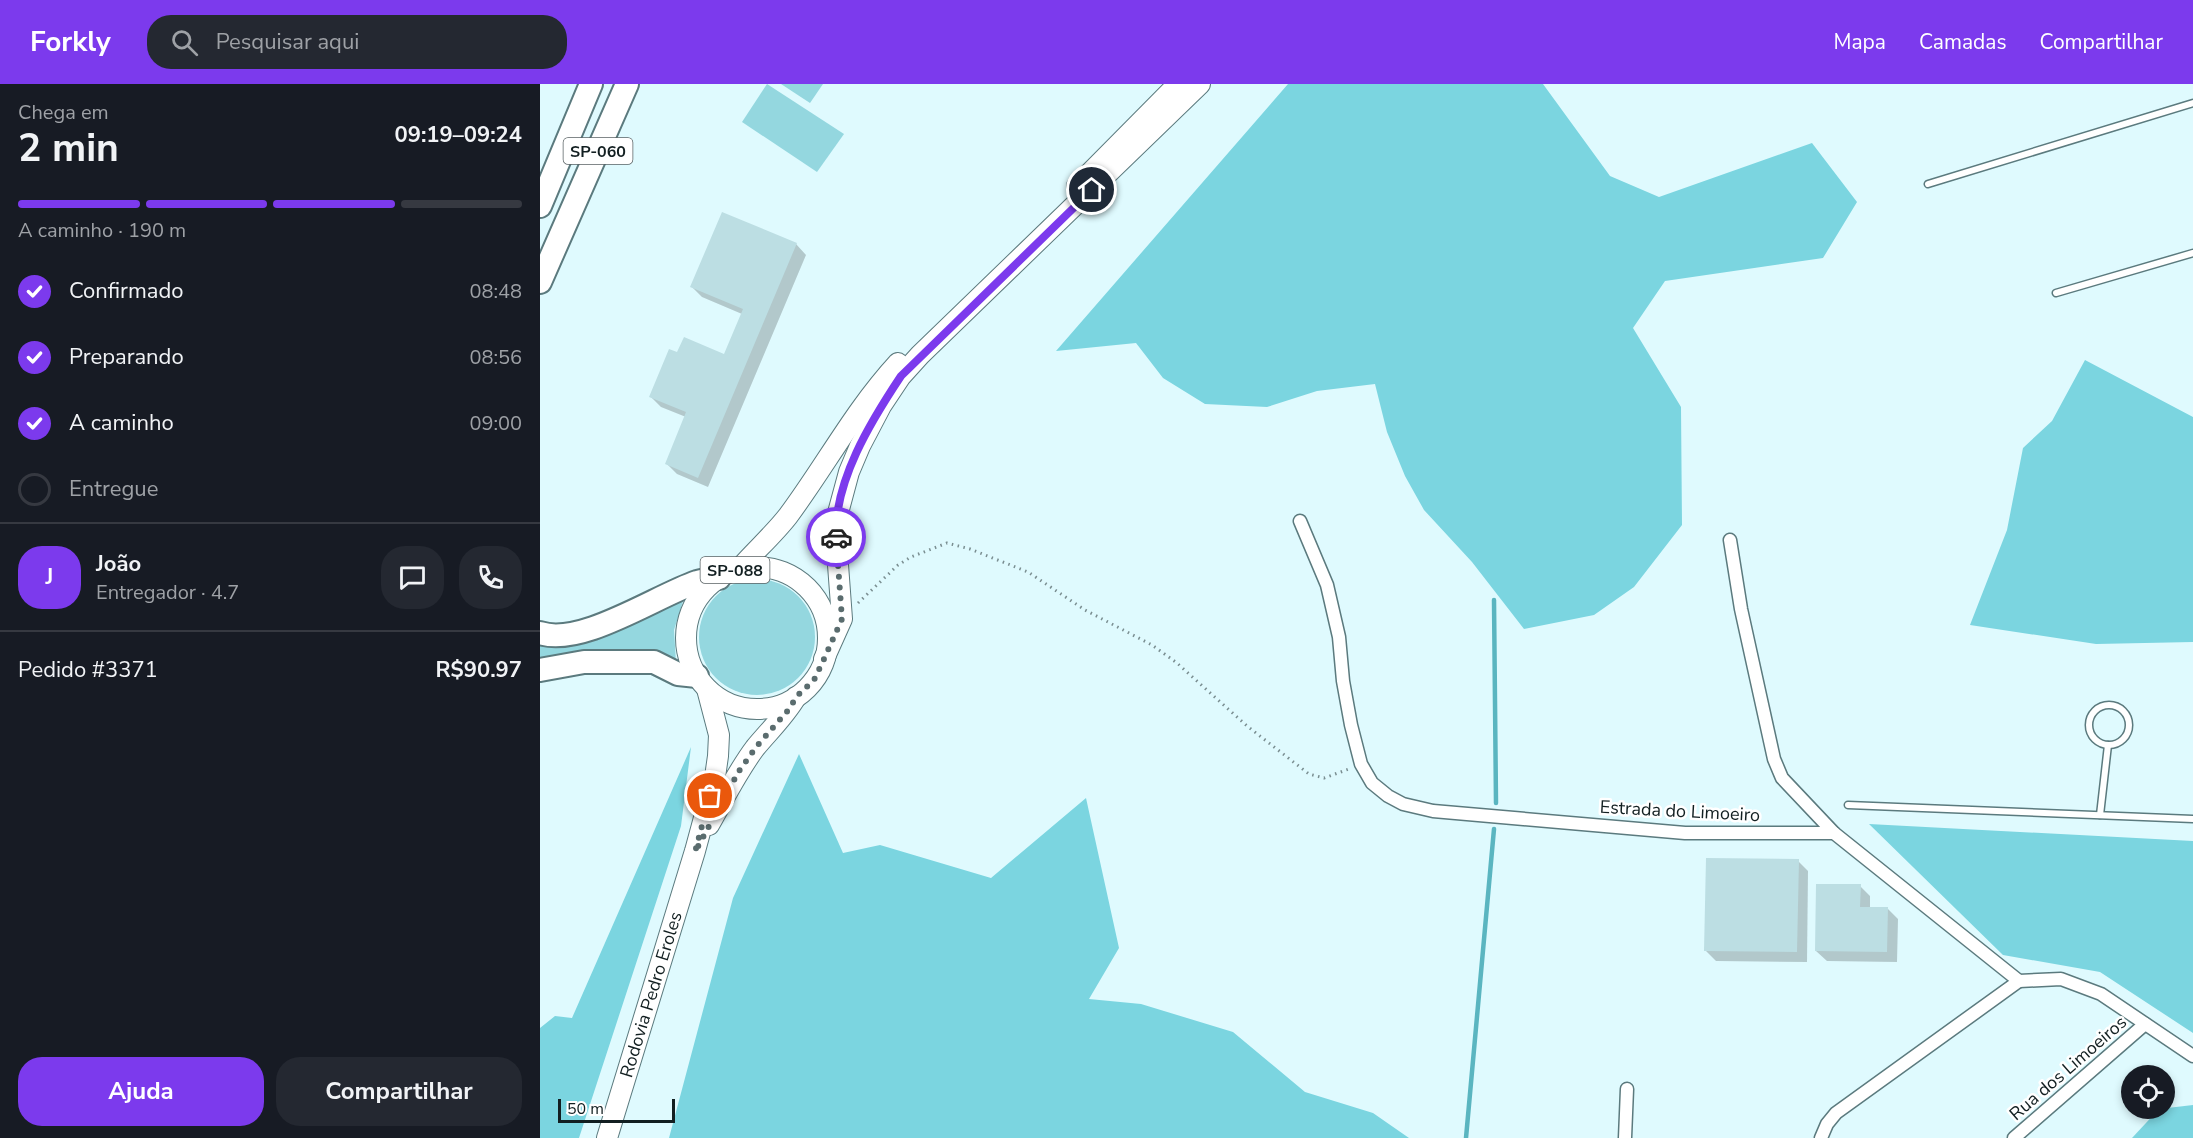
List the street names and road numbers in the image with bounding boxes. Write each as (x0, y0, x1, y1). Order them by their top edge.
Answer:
road number: SP-060 (563, 138, 632, 164)
road number: SP-088 (700, 557, 770, 583)
street label: Estrada do Limoeiro (1599, 795, 1761, 827)
street label: Rodovia Pedro Eroles (614, 909, 688, 1080)
street label: Rua dos Limoeiros (2004, 1010, 2132, 1126)

